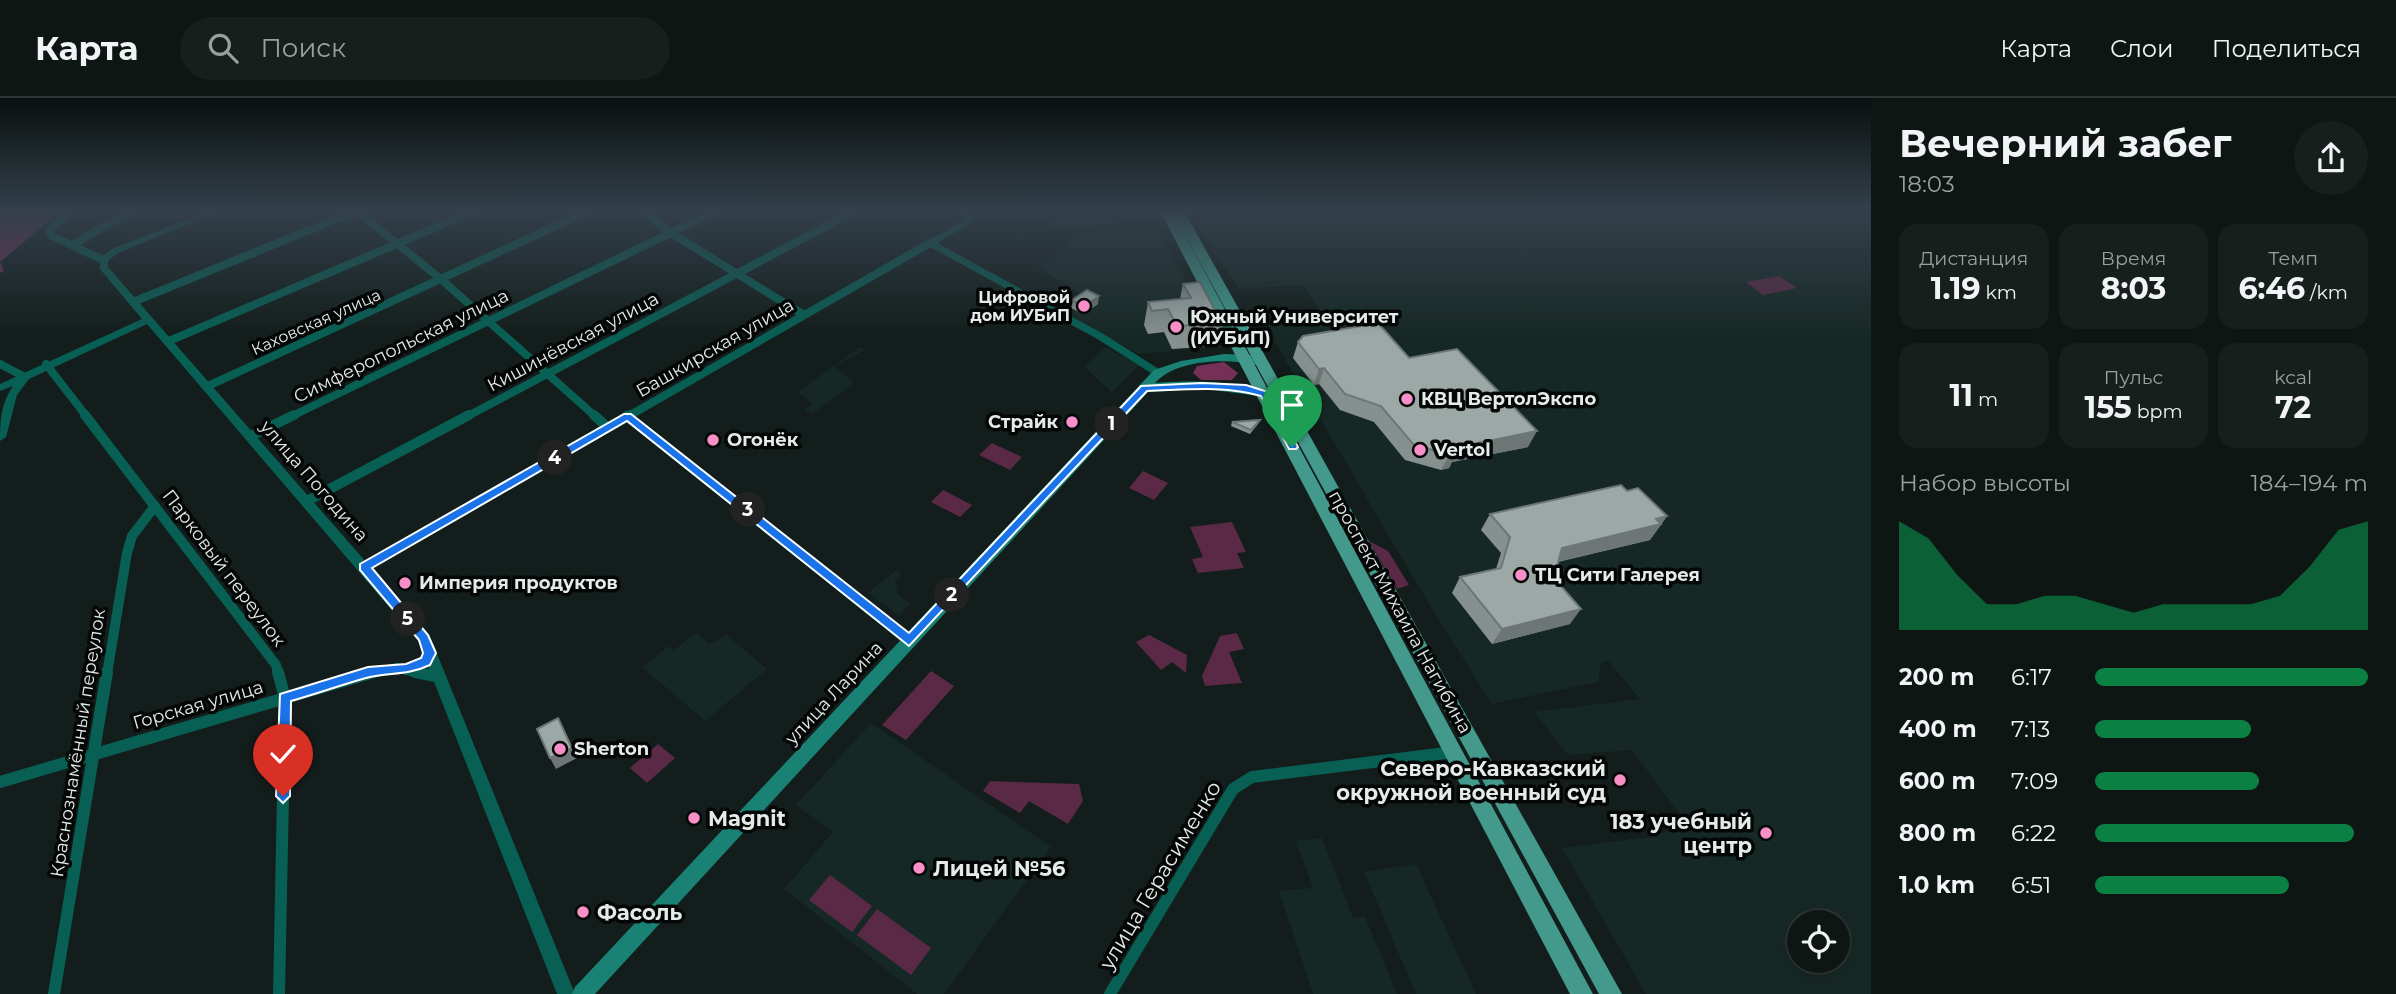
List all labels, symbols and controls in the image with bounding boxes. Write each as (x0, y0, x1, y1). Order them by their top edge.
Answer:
search box (180, 17, 670, 80)
text: Карта (35, 28, 138, 68)
icon: search (204, 29, 242, 67)
text: Поиск (260, 32, 346, 64)
text: Карта (2000, 34, 2072, 63)
text: Слои (2110, 34, 2174, 63)
text: Поделиться (2212, 34, 2361, 63)
text: Вечерний забег (1899, 120, 2232, 167)
button: share (2294, 121, 2368, 195)
text: 18:03 (1899, 170, 1955, 198)
text: Дистанция (1919, 247, 2028, 270)
text: Время (2101, 247, 2166, 270)
text: Темп (2268, 247, 2318, 270)
text: 1.19 (1931, 270, 1981, 307)
text: 8:03 (2101, 270, 2166, 307)
text: 6:46 (2238, 270, 2305, 307)
text: km (1981, 281, 2017, 304)
text: /km (2305, 281, 2348, 304)
street label: Симферопольская улица (290, 284, 512, 408)
street label: Каховская улица (248, 285, 384, 359)
street label: Кишинёвская улица (484, 287, 662, 397)
place label: Цифровой дом ИУБиП (970, 288, 1070, 325)
street label: Башкирская улица (632, 294, 798, 402)
marker: Цифровой дом ИУБиП (1076, 298, 1092, 314)
place label: Южный Университет (ИУБиП) (1190, 306, 1399, 349)
marker: Южный Университет (ИУБиП) (1168, 319, 1184, 335)
text: Пульс (2104, 366, 2163, 389)
text: kcal (2274, 366, 2312, 389)
pin (1262, 375, 1322, 447)
text: 11 (1949, 377, 1973, 414)
icon: arrive (1273, 386, 1311, 424)
place label: КВЦ ВертолЭкспо (1421, 388, 1596, 410)
text: m (1973, 388, 1998, 411)
text: 155 (2084, 389, 2132, 426)
text: 72 (2275, 389, 2311, 426)
marker: КВЦ ВертолЭкспо (1399, 391, 1415, 407)
text: bpm (2132, 400, 2183, 423)
pin: 1 (1094, 406, 1130, 442)
place label: Страйк (988, 411, 1058, 433)
text: 1 (1108, 412, 1115, 435)
marker: Страйк (1064, 414, 1080, 430)
street label: улица Погодина (255, 415, 373, 546)
place label: Огонёк (727, 429, 799, 451)
marker: Огонёк (705, 432, 721, 448)
place label: Vertol (1433, 439, 1491, 461)
pin: 4 (538, 440, 572, 476)
marker: Vertol (1412, 442, 1428, 458)
text: 4 (548, 446, 561, 469)
text: Набор высоты (1899, 469, 2071, 497)
text: 184–194 m (2251, 469, 2368, 497)
street label: Парковый переулок (158, 485, 291, 651)
street label: проспект Михаила Нагибина (1324, 487, 1476, 737)
pin: 3 (730, 492, 766, 528)
text: 3 (742, 498, 753, 521)
place label: ТЦ Сити Галерея (1535, 564, 1700, 586)
marker: ТЦ Сити Галерея (1513, 567, 1529, 583)
place label: Империя продуктов (419, 572, 618, 594)
marker: Империя продуктов (397, 575, 413, 591)
pin: 2 (934, 578, 970, 612)
text: 2 (946, 583, 957, 606)
pin: 5 (390, 602, 426, 636)
street label: Краснознамённый переулок (46, 607, 110, 879)
text: 5 (402, 607, 413, 630)
street label: улица Ларина (780, 637, 887, 750)
text: 200 m (1899, 663, 1974, 691)
text: 6:17 (2011, 663, 2052, 691)
street label: Горская улица (130, 676, 266, 734)
text: 400 m (1899, 715, 1977, 743)
text: 7:13 (2011, 715, 2050, 743)
pin (253, 724, 313, 796)
icon: check (264, 735, 302, 773)
place label: Sherton (574, 738, 649, 760)
marker: Sherton (552, 741, 568, 757)
place label: Северо-Кавказский окружной военный суд (1336, 756, 1606, 805)
text: 600 m (1899, 767, 1976, 795)
text: 7:09 (2011, 767, 2058, 795)
marker: Северо-Кавказский окружной военный суд (1612, 772, 1628, 788)
street label: улица Герасименко (1093, 776, 1226, 975)
place label: Magnit (708, 806, 786, 831)
place label: 183 учебный центр (1610, 809, 1752, 858)
marker: Magnit (686, 810, 702, 826)
text: 800 m (1899, 819, 1976, 847)
text: 6:22 (2011, 819, 2056, 847)
marker: 183 учебный центр (1758, 825, 1774, 841)
place label: Лицей №56 (933, 856, 1065, 881)
marker: Лицей №56 (911, 860, 927, 876)
text: 1.0 km (1899, 871, 1975, 899)
text: 6:51 (2011, 871, 2051, 899)
place label: Фасоль (597, 900, 682, 925)
marker: Фасоль (575, 904, 591, 920)
map controls (1787, 910, 1850, 973)
button: locate (1787, 910, 1850, 973)

